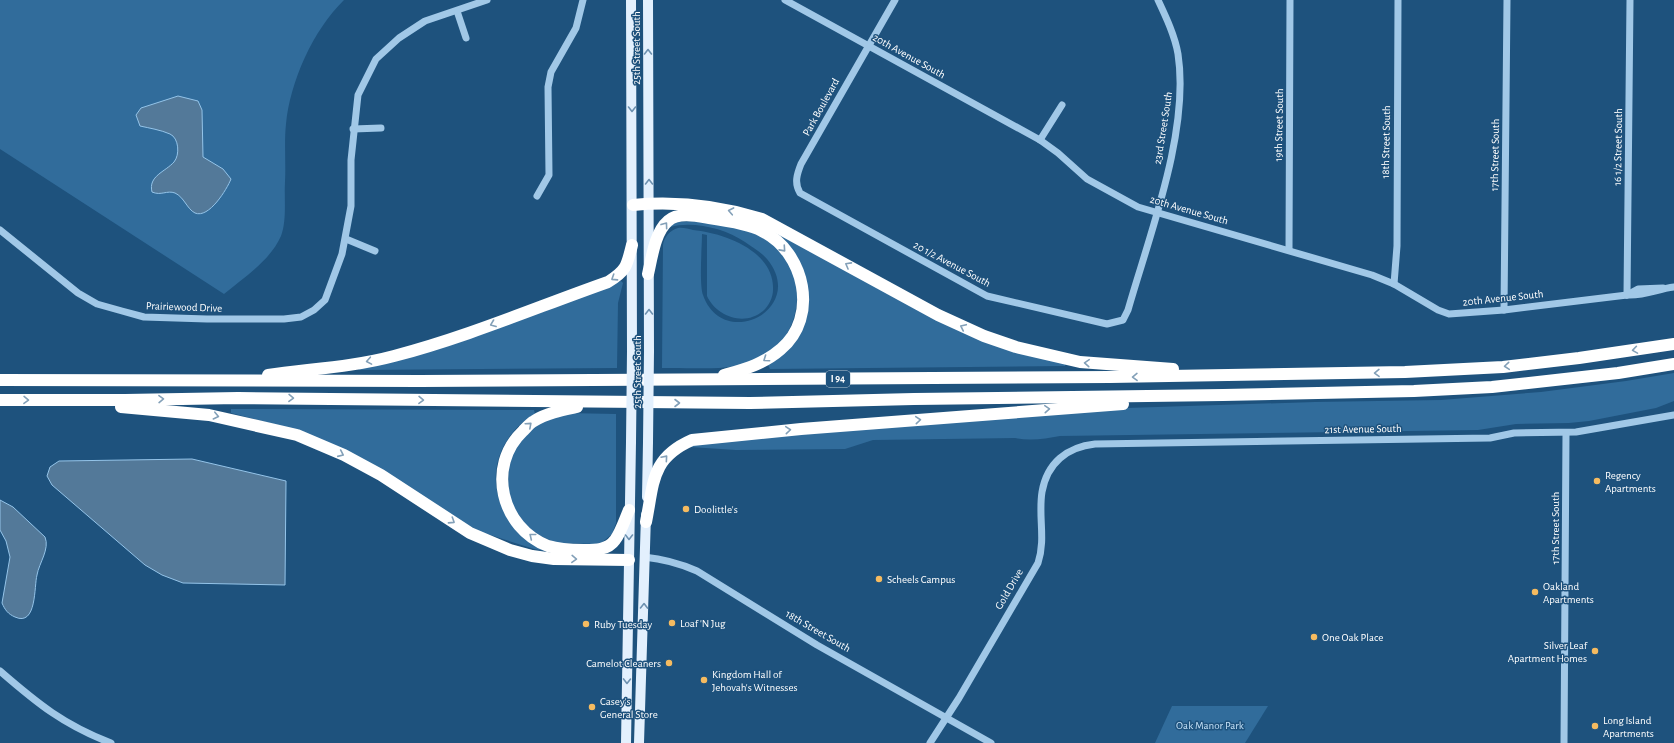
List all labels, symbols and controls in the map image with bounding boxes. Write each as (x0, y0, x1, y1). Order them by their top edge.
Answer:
street label: 25th Street South (631, 11, 642, 85)
street label: 20th Avenue South (871, 32, 947, 80)
one-way arrow (644, 49, 652, 55)
street label: Park Boulevard (801, 76, 841, 138)
street label: 19th Street South (1273, 88, 1285, 162)
street label: 23rd Street South (1152, 91, 1174, 165)
street label: 18th Street South (1380, 105, 1392, 179)
one-way arrow (628, 106, 636, 112)
street label: 16 1/2 Street South (1612, 108, 1624, 186)
street label: 17th Street South (1489, 119, 1501, 191)
one-way arrow (645, 179, 653, 185)
street label: 20th Avenue South (1149, 194, 1229, 226)
one-way arrow (728, 207, 734, 215)
one-way arrow (661, 222, 668, 229)
street label: 20 1/2 Avenue South (912, 239, 992, 289)
one-way arrow (779, 244, 786, 251)
one-way arrow (845, 263, 852, 270)
one-way arrow (612, 273, 619, 280)
street label: 20th Avenue South (1462, 288, 1544, 308)
street label: Prairiewood Drive (146, 300, 222, 314)
one-way arrow (645, 309, 653, 315)
one-way arrow (490, 320, 497, 328)
one-way arrow (959, 324, 967, 332)
street label: 25th Street South (632, 335, 643, 409)
one-way arrow (1632, 345, 1639, 354)
one-way arrow (764, 354, 771, 361)
one-way arrow (366, 356, 372, 365)
one-way arrow (1084, 358, 1090, 367)
one-way arrow (1503, 362, 1510, 371)
one-way arrow (1374, 368, 1380, 377)
road number: I 94 (826, 371, 850, 387)
one-way arrow (1132, 373, 1138, 381)
one-way arrow (288, 394, 294, 403)
one-way arrow (158, 395, 164, 404)
one-way arrow (23, 396, 29, 404)
one-way arrow (418, 396, 424, 405)
one-way arrow (674, 399, 680, 407)
one-way arrow (1044, 405, 1050, 414)
one-way arrow (213, 412, 220, 420)
one-way arrow (915, 415, 921, 424)
one-way arrow (525, 423, 532, 430)
street label: 21st Avenue South (1324, 423, 1402, 435)
one-way arrow (785, 426, 791, 435)
one-way arrow (336, 449, 344, 457)
one-way arrow (660, 456, 667, 463)
place label: Regency Apartments (1605, 470, 1656, 494)
marker: Regency Apartments (1592, 476, 1602, 486)
street label: 17th Street South (1550, 492, 1561, 564)
marker: Doolittle's (681, 504, 691, 514)
place label: Doolittle's (694, 504, 738, 515)
one-way arrow (447, 516, 454, 523)
one-way arrow (529, 534, 536, 541)
one-way arrow (625, 534, 633, 540)
one-way arrow (571, 555, 577, 564)
street label: Gold Drive (993, 567, 1025, 611)
marker: Scheels Campus (874, 574, 884, 584)
place label: Scheels Campus (887, 574, 955, 585)
place label: Oakland Apartments (1543, 581, 1594, 605)
marker: Oakland Apartments (1530, 587, 1540, 597)
one-way arrow (639, 603, 648, 609)
street label: 18th Street South (784, 608, 852, 654)
marker: Loaf 'N Jug (667, 618, 677, 628)
place label: Loaf 'N Jug (680, 618, 726, 629)
marker: Ruby Tuesday (581, 619, 591, 629)
place label: Ruby Tuesday (594, 619, 652, 630)
marker: One Oak Place (1309, 632, 1319, 642)
place label: One Oak Place (1322, 632, 1383, 643)
place label: Silver Leaf Apartment Homes (1508, 640, 1588, 664)
marker: Silver Leaf Apartment Homes (1590, 646, 1600, 656)
place label: Camelot Cleaners (586, 658, 661, 669)
marker: Camelot Cleaners (664, 658, 674, 668)
place label: Kingdom Hall of Jehovah's Witnesses (712, 669, 798, 693)
marker: Kingdom Hall of Jehovah's Witnesses (699, 675, 709, 685)
one-way arrow (623, 678, 632, 684)
place label: Casey's General Store (600, 696, 658, 720)
marker: Casey's General Store (587, 702, 597, 712)
place label: Long Island Apartments (1603, 715, 1654, 739)
park label: Oak Manor Park (1176, 720, 1244, 731)
marker: Long Island Apartments (1590, 721, 1600, 731)

